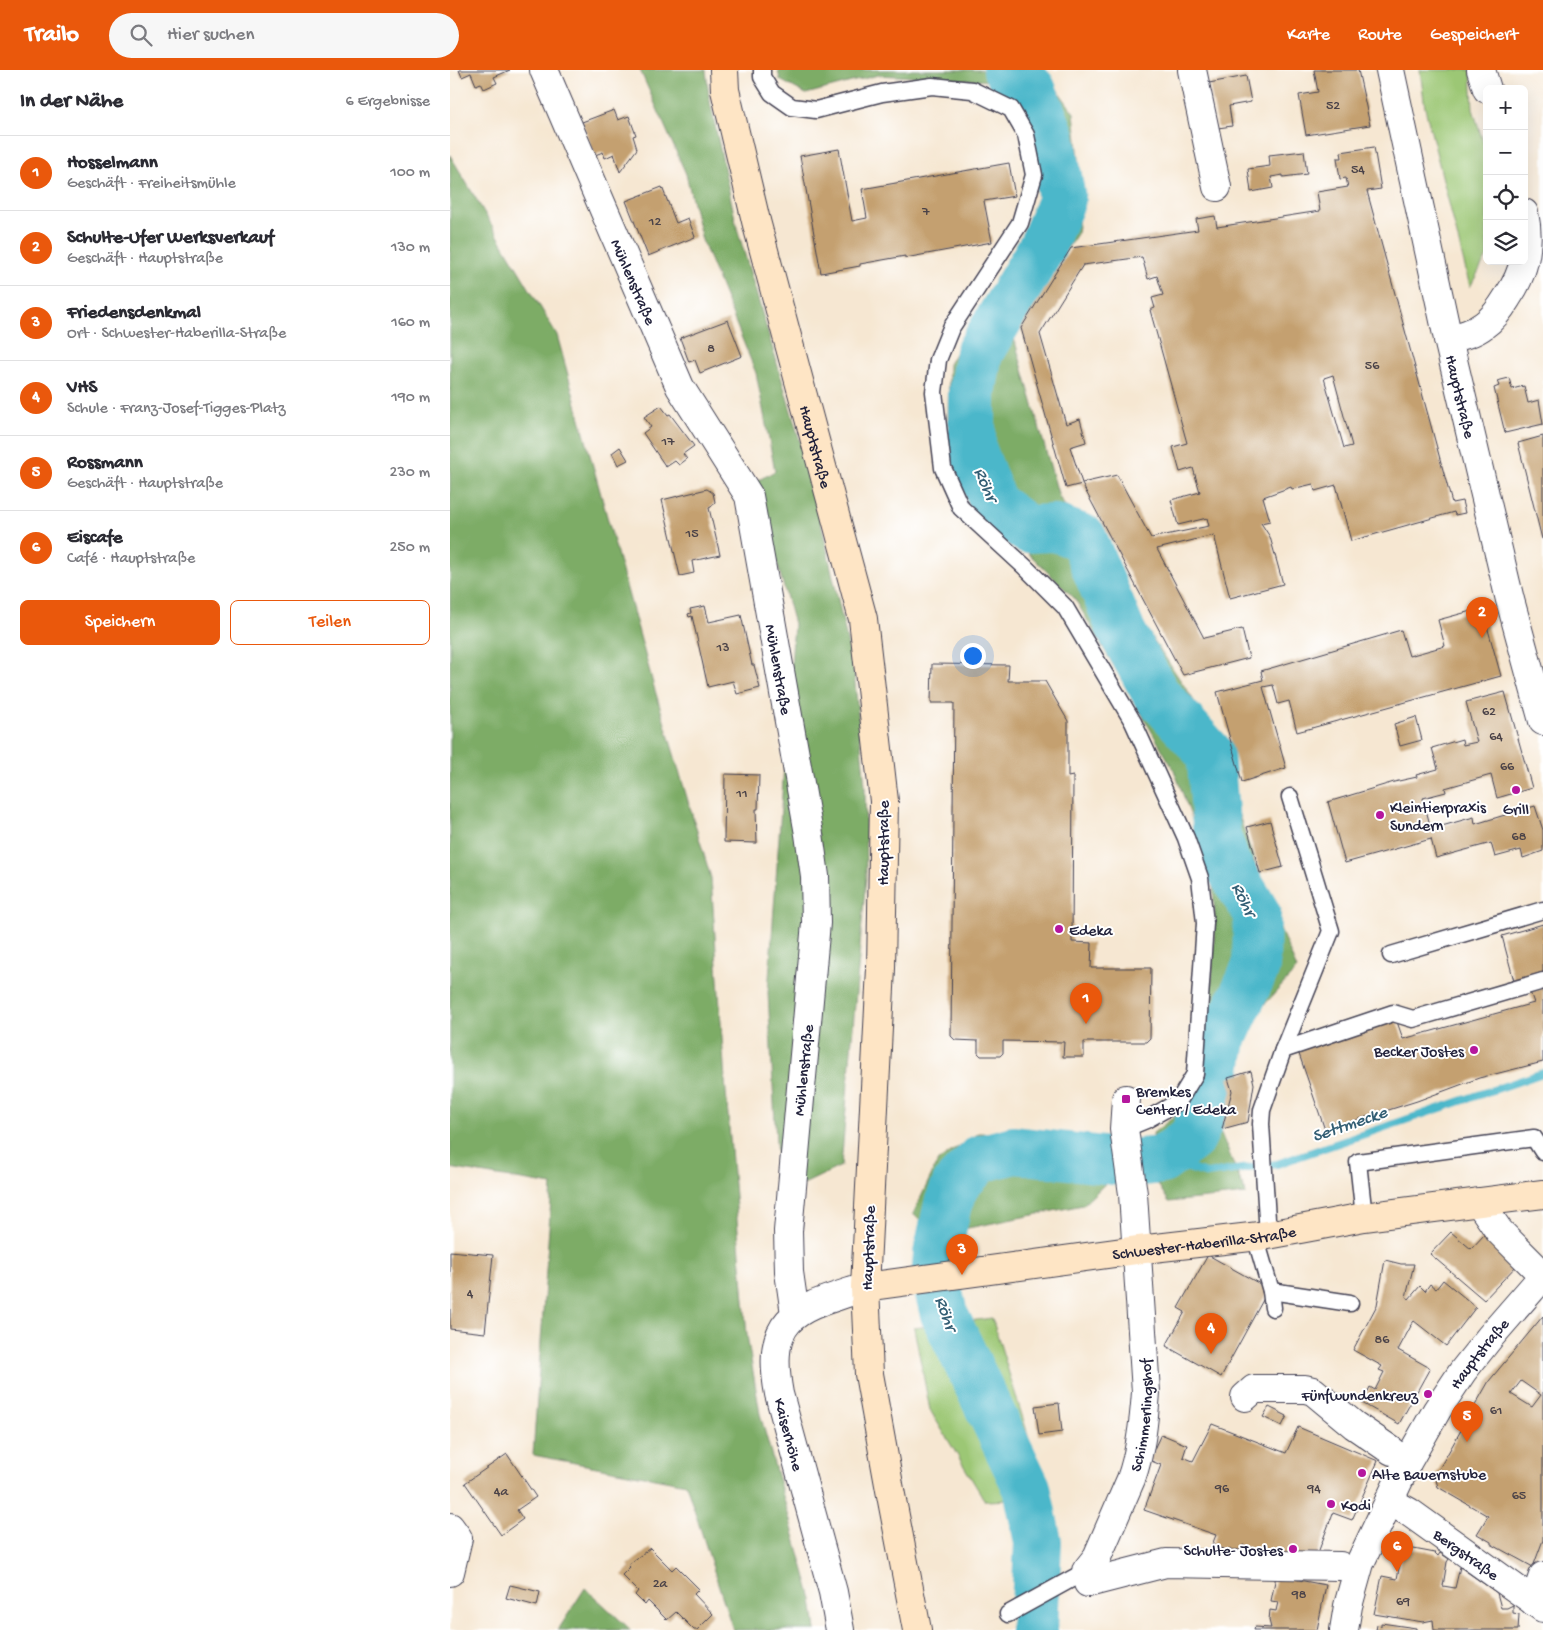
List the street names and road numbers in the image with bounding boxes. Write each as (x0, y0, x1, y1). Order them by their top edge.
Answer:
street label: Mühlenstraße (605, 237, 659, 329)
street label: Hauptstraße (1439, 354, 1477, 441)
street label: Hauptstraße (793, 404, 834, 491)
street label: Mühlenstraße (759, 623, 794, 717)
street label: Hauptstraße (876, 800, 895, 885)
street label: Mühlenstraße (791, 1023, 820, 1117)
street label: Hauptstraße (860, 1205, 881, 1291)
street label: Schwester-Haberilla-Straße (1111, 1224, 1299, 1266)
street label: Hauptstraße (1448, 1315, 1515, 1394)
street label: Schimmerlingshof (1128, 1357, 1159, 1474)
street label: Kaiserhöhe (768, 1396, 806, 1474)
street label: Bergstraße (1427, 1526, 1502, 1587)

